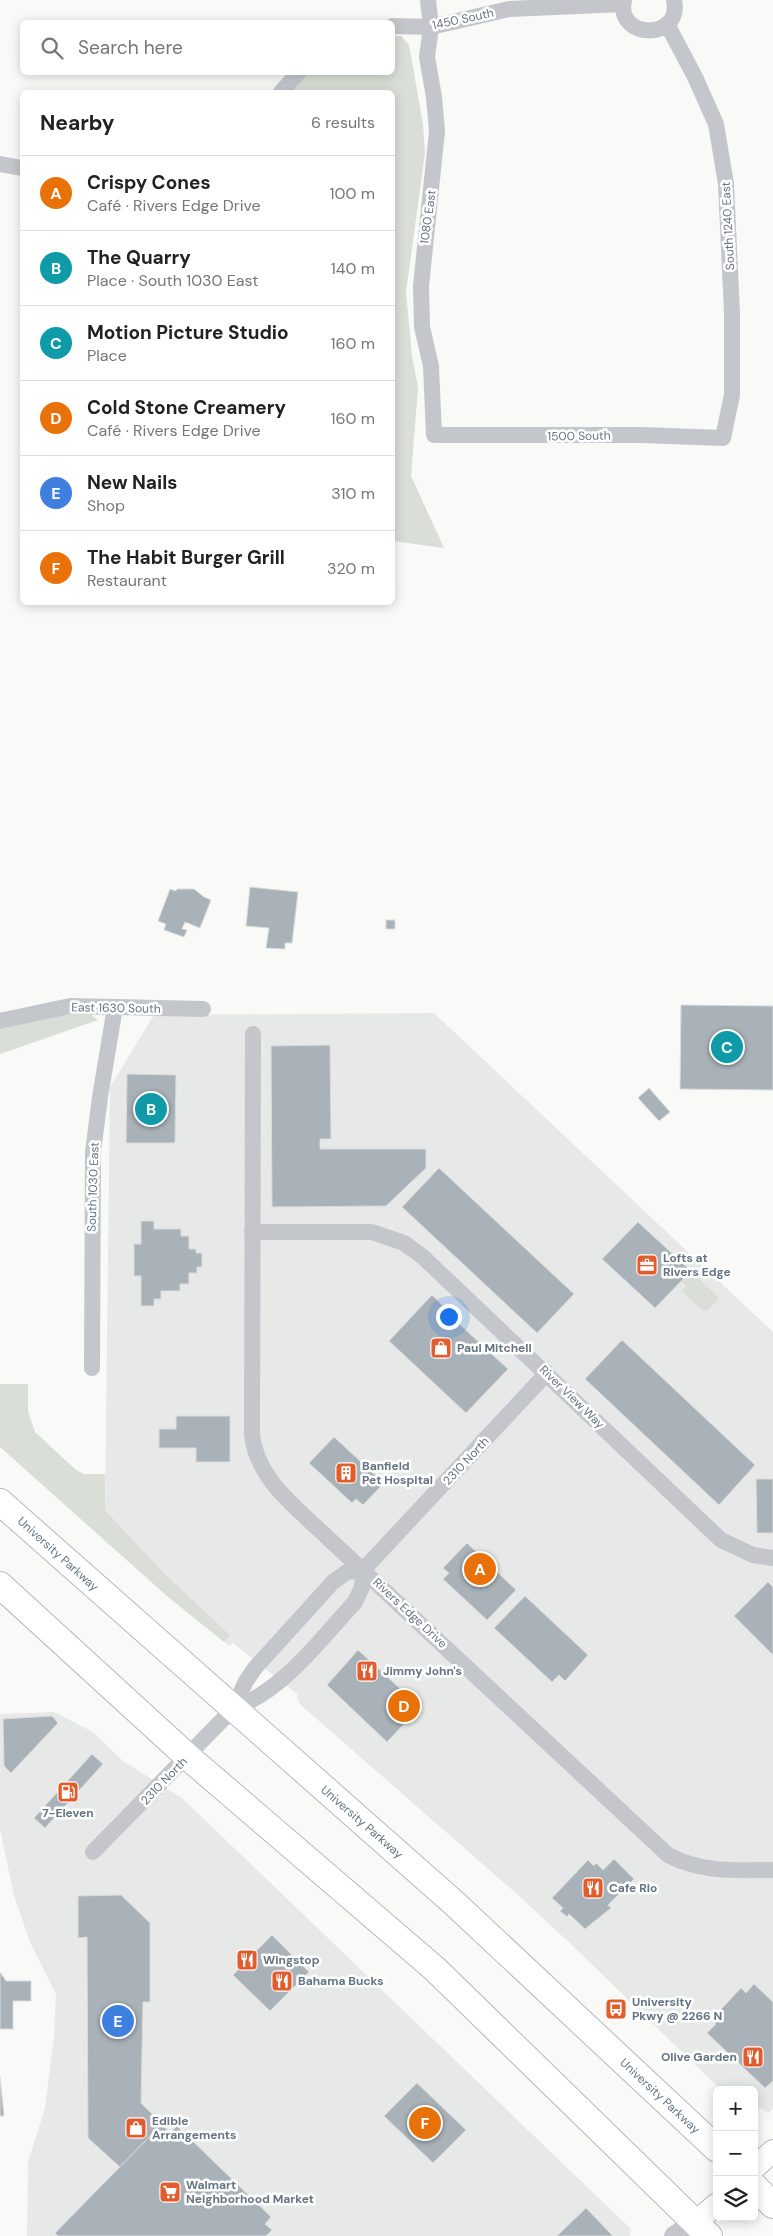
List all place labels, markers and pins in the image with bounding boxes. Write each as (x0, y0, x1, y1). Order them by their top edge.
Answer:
pin: C (711, 1028, 743, 1066)
pin: B (135, 1090, 167, 1128)
place label: Lofts at Rivers Edge (663, 1250, 731, 1280)
office icon: Lofts at Rivers Edge (635, 1253, 659, 1277)
shop icon: Paul Mitchell (429, 1336, 453, 1360)
place label: Paul Mitchell (457, 1340, 532, 1356)
place label: Banfield Pet Hospital (362, 1458, 433, 1488)
building icon: Banfield Pet Hospital (334, 1461, 358, 1485)
pin: A (464, 1550, 496, 1588)
restaurant icon: Jimmy John's (355, 1659, 379, 1683)
place label: Jimmy John's (383, 1663, 462, 1679)
pin: D (388, 1687, 420, 1725)
fuel station icon: 7-Eleven (56, 1780, 80, 1804)
place label: 7-Eleven (42, 1805, 94, 1821)
restaurant icon: Cafe Rio (581, 1876, 605, 1900)
place label: Cafe Rio (609, 1880, 657, 1896)
restaurant icon: Wingstop (235, 1948, 259, 1972)
place label: Wingstop (263, 1952, 320, 1968)
restaurant icon: Bahama Bucks (270, 1969, 294, 1993)
place label: Bahama Bucks (298, 1973, 384, 1989)
place label: University Pkwy @ 2266 N (632, 1994, 722, 2024)
bus stop icon: University Pkwy @ 2266 N (604, 1997, 628, 2021)
pin: E (102, 2002, 134, 2040)
restaurant icon: Olive Garden (741, 2045, 765, 2069)
place label: Olive Garden (661, 2049, 737, 2065)
pin: F (409, 2104, 441, 2142)
place label: Edible Arrangements (152, 2113, 236, 2143)
shop icon: Edible Arrangements (124, 2116, 148, 2140)
place label: Walmart Neighborhood Market (186, 2177, 314, 2207)
supermarket icon: Walmart Neighborhood Market (158, 2180, 182, 2204)

